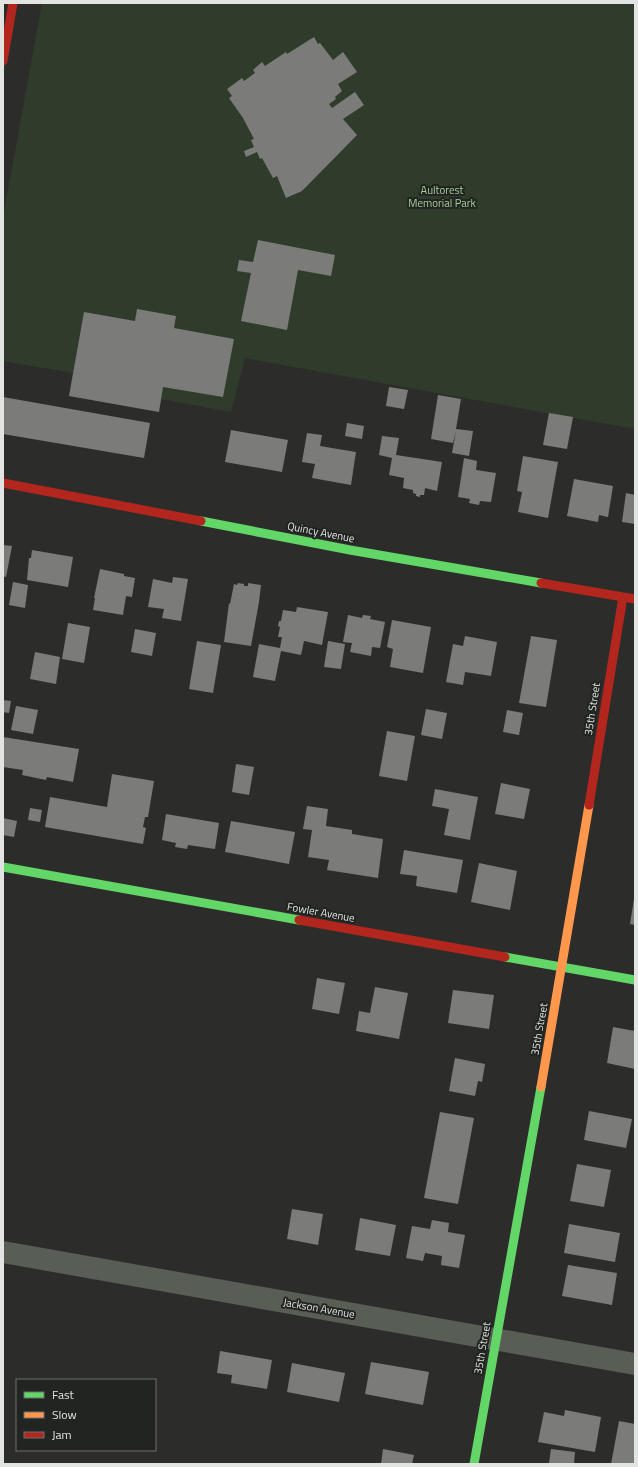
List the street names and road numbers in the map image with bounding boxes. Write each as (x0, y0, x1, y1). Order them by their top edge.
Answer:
street label: Quincy Avenue (286, 518, 357, 546)
street label: 35th Street (580, 682, 604, 736)
street label: Fowler Avenue (286, 898, 357, 926)
street label: 35th Street (527, 1001, 551, 1056)
street label: Jackson Avenue (282, 1294, 356, 1322)
street label: 35th Street (470, 1320, 494, 1375)

